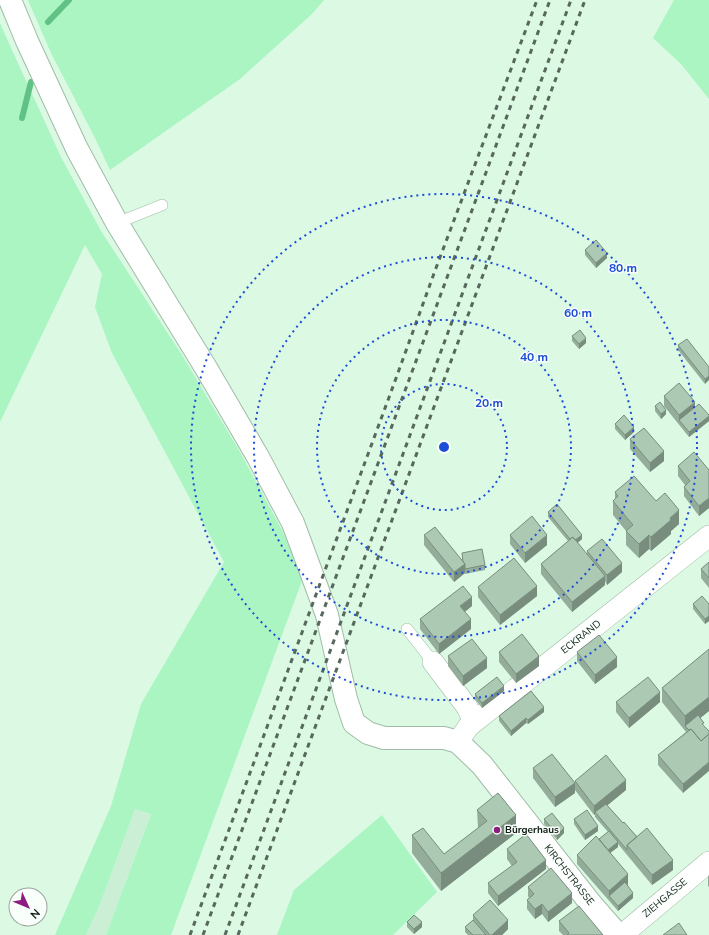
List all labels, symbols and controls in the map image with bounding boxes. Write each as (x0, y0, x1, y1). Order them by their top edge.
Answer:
text: 80 m (609, 260, 637, 276)
text: 60 m (564, 305, 592, 321)
text: 40 m (520, 349, 548, 365)
text: 20 m (475, 395, 503, 411)
centre of rings (437, 440, 451, 454)
street label: ECKRAND (558, 617, 604, 657)
place label: Bürgerhaus (505, 823, 559, 837)
marker: Bürgerhaus (492, 825, 502, 835)
street label: KIRCHSTRASSE (541, 842, 597, 908)
street label: ZIEHGASSE (640, 875, 691, 921)
north arrow (8, 887, 48, 927)
text: N (27, 905, 43, 922)

